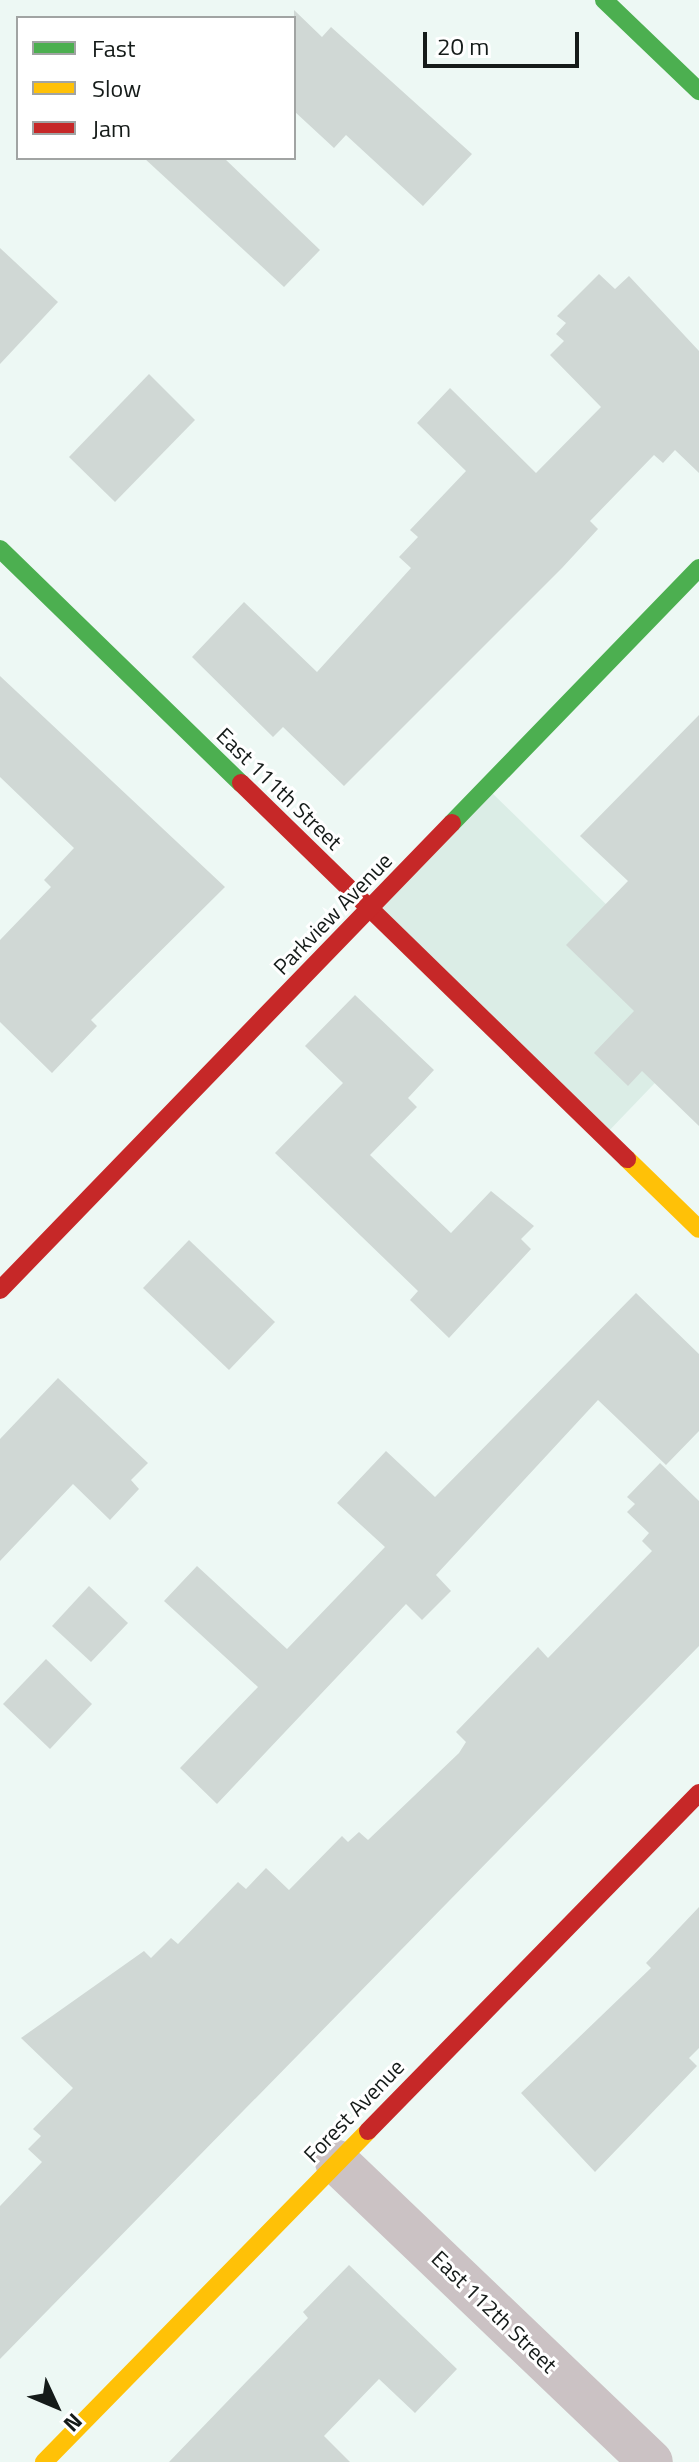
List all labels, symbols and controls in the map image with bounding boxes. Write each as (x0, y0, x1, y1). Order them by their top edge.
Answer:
legend (16, 16, 296, 160)
scale bar (427, 16, 583, 66)
text: 20 m (437, 28, 489, 64)
text: Fast (92, 30, 135, 66)
text: Slow (92, 70, 141, 106)
text: Jam (92, 110, 131, 146)
street label: East 111th Street (211, 723, 347, 855)
street label: Parkview Avenue (268, 848, 398, 980)
street label: Forest Avenue (298, 2054, 410, 2168)
street label: East 112th Street (426, 2246, 562, 2378)
north arrow (16, 2366, 96, 2446)
text: N (56, 2405, 91, 2440)

